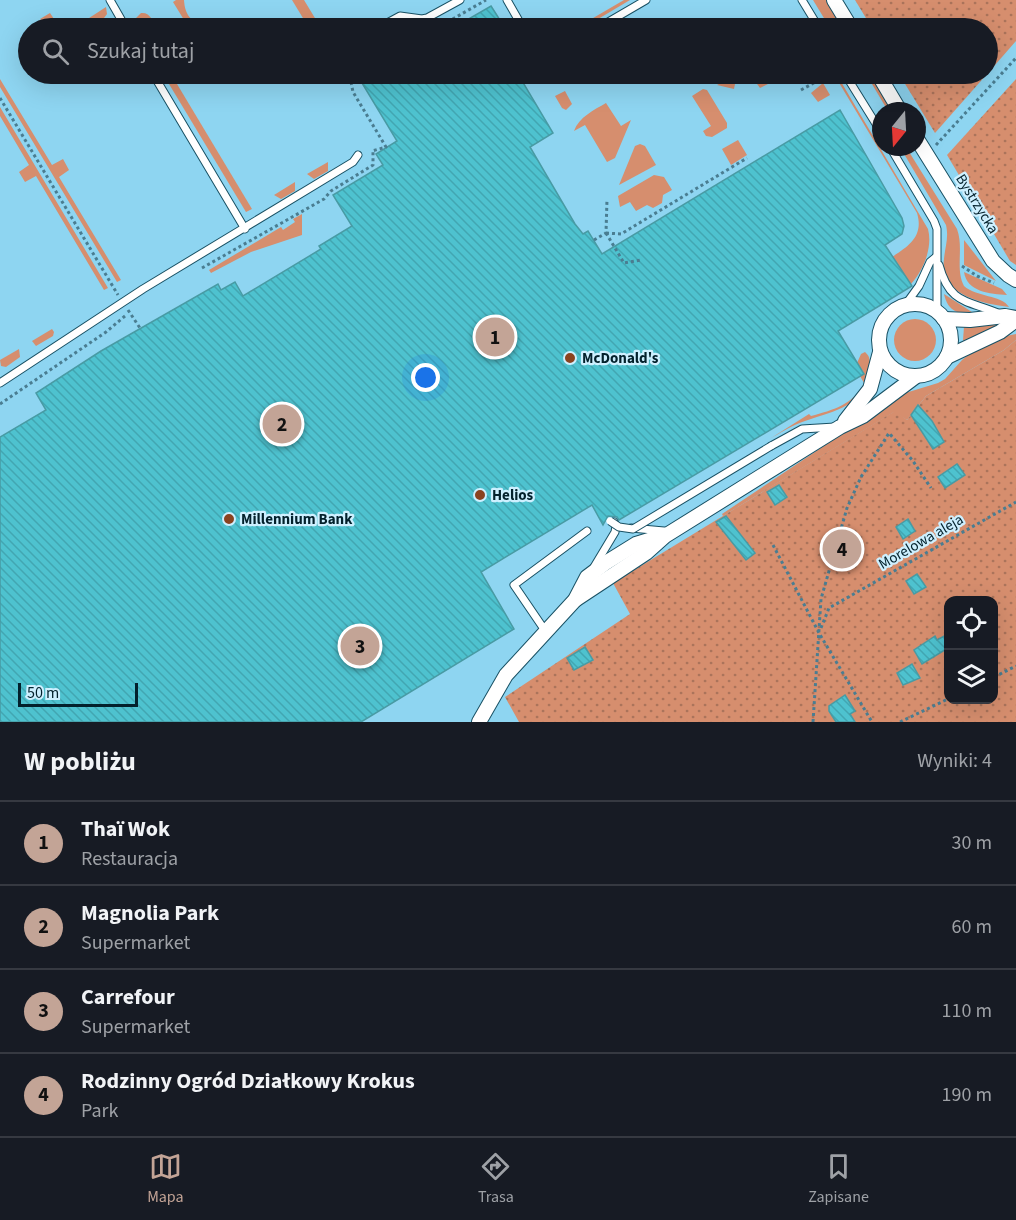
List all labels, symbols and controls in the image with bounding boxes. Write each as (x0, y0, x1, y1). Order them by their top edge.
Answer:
search box (18, 18, 998, 84)
icon: search (39, 35, 72, 68)
text: Szukaj tutaj (87, 35, 194, 67)
north arrow (872, 102, 926, 156)
street label: Bystrzycka (950, 170, 1004, 238)
pin: 1 (476, 314, 514, 360)
place label: McDonald's (582, 348, 659, 369)
marker: McDonald's (563, 351, 577, 365)
your location (411, 363, 440, 392)
pin: 2 (262, 402, 302, 446)
place label: Helios (492, 485, 534, 506)
marker: Helios (473, 488, 487, 502)
place label: Millennium Bank (241, 509, 353, 530)
street label: Morelowa aleja (875, 509, 967, 575)
marker: Millennium Bank (222, 512, 236, 526)
pin: 4 (822, 526, 862, 572)
map controls (944, 596, 998, 704)
button: locate (944, 596, 998, 650)
pin: 3 (340, 624, 380, 668)
button: layers (944, 650, 998, 704)
scale bar (18, 680, 138, 708)
text: 50 m (27, 682, 59, 704)
text: W pobliżu (24, 743, 136, 780)
text: Wyniki: 4 (917, 747, 992, 775)
text: Thaï Wok (81, 813, 170, 845)
text: 1 (38, 829, 49, 857)
text: 30 m (952, 829, 992, 857)
text: Restauracja (81, 845, 178, 873)
text: Magnolia Park (81, 897, 219, 929)
text: 2 (38, 913, 49, 941)
text: 60 m (952, 913, 992, 941)
text: Supermarket (81, 929, 190, 957)
text: Carrefour (81, 981, 175, 1013)
text: 3 (38, 997, 49, 1025)
text: 110 m (942, 997, 992, 1025)
text: Supermarket (81, 1013, 190, 1041)
text: Rodzinny Ogród Działkowy Krokus (81, 1065, 415, 1097)
text: 4 (38, 1081, 49, 1109)
text: 190 m (942, 1081, 992, 1109)
text: Park (81, 1097, 118, 1125)
tab: Mapa (147, 1150, 184, 1208)
tab: Trasa (478, 1150, 514, 1208)
tab: Zapisane (808, 1150, 869, 1208)

